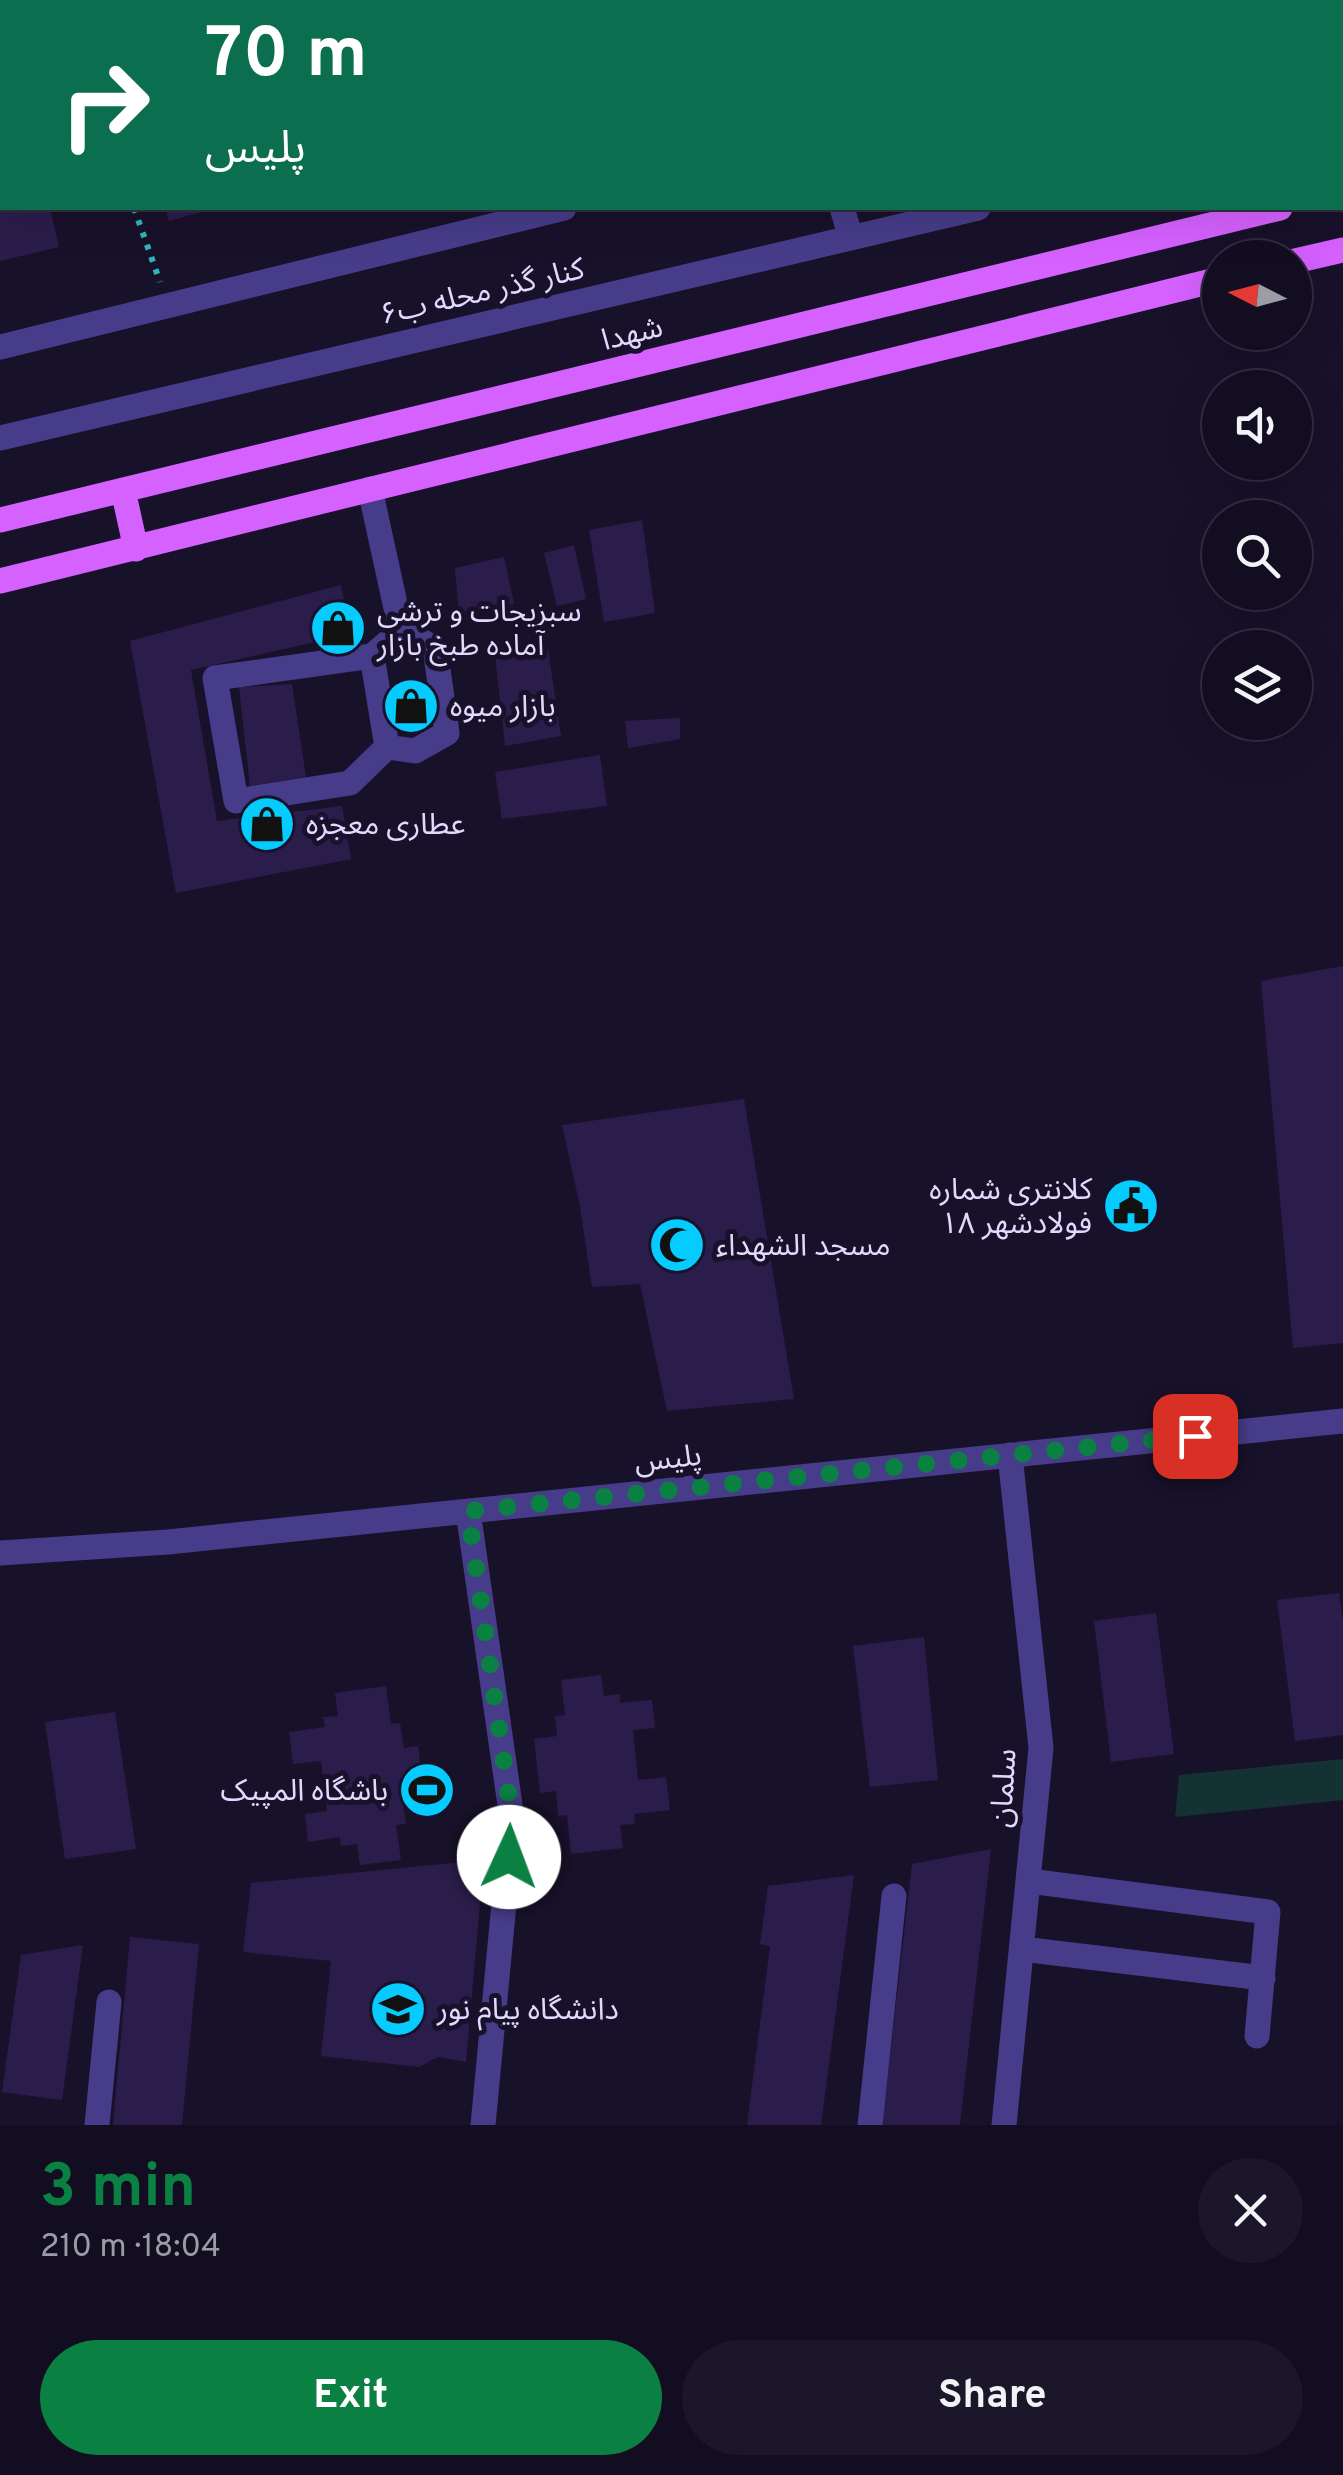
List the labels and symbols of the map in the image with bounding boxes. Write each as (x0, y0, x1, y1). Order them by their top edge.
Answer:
north arrow (1202, 240, 1312, 350)
street label: کنار گذر محله ب۶ (377, 252, 589, 335)
street label: شهدا (598, 310, 667, 361)
place label: سبزیجات و ترشی آماده طبخ بازار (376, 595, 581, 667)
shop icon: سبزیجات و ترشی آماده طبخ بازار (308, 598, 368, 658)
shop icon: بازار میوه (381, 676, 441, 736)
place label: بازار میوه (450, 690, 556, 727)
shop icon: عطاری معجزه (237, 794, 297, 854)
place label: عطاری معجزه (306, 808, 465, 845)
place label: کلانتری شماره ۱۸ فولادشهر (929, 1173, 1093, 1244)
public building icon: کلانتری شماره ۱۸ فولادشهر (1101, 1176, 1161, 1236)
mosque icon: مسجد الشهداء (647, 1215, 707, 1275)
place label: مسجد الشهداء (716, 1229, 890, 1266)
pin (1153, 1394, 1238, 1479)
street label: پلیس (633, 1439, 704, 1482)
street label: سلمان (984, 1747, 1027, 1829)
sports icon: باشگاه المپیک (397, 1760, 457, 1820)
place label: باشگاه المپیک (221, 1774, 388, 1811)
position arrow (457, 1805, 561, 1909)
school or university icon: دانشگاه پیام نور (368, 1979, 428, 2039)
place label: دانشگاه پیام نور (436, 1993, 619, 2031)

